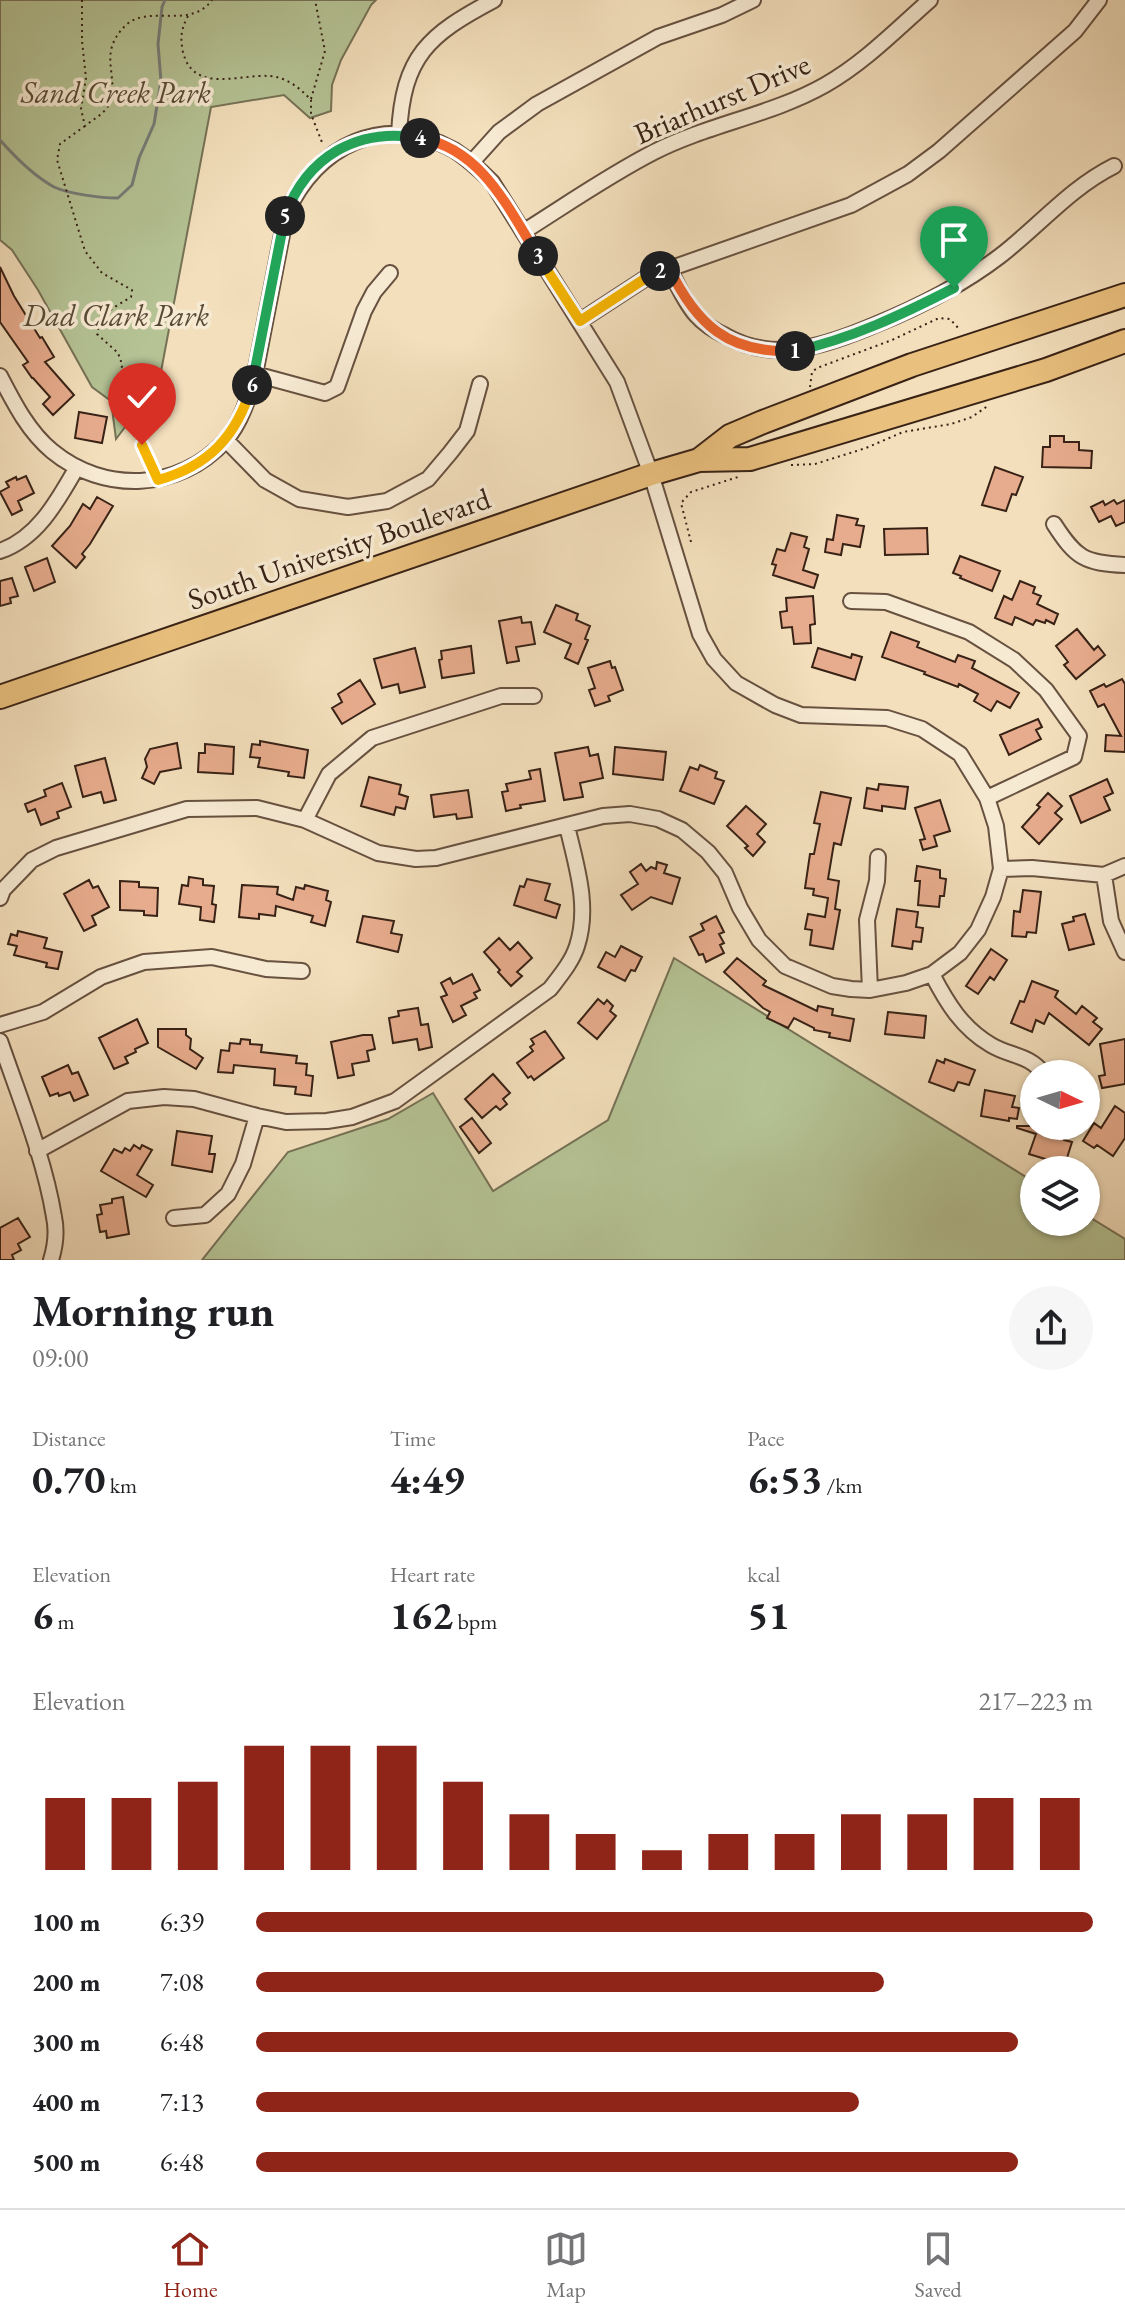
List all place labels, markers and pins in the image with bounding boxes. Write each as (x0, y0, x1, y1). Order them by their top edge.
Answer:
pin: 4 (400, 118, 440, 158)
pin: 5 (265, 196, 305, 236)
pin (920, 206, 988, 288)
pin: 3 (518, 236, 558, 276)
pin: 2 (640, 251, 680, 291)
pin: 1 (775, 331, 815, 371)
pin (108, 363, 176, 445)
pin: 6 (232, 365, 272, 405)

